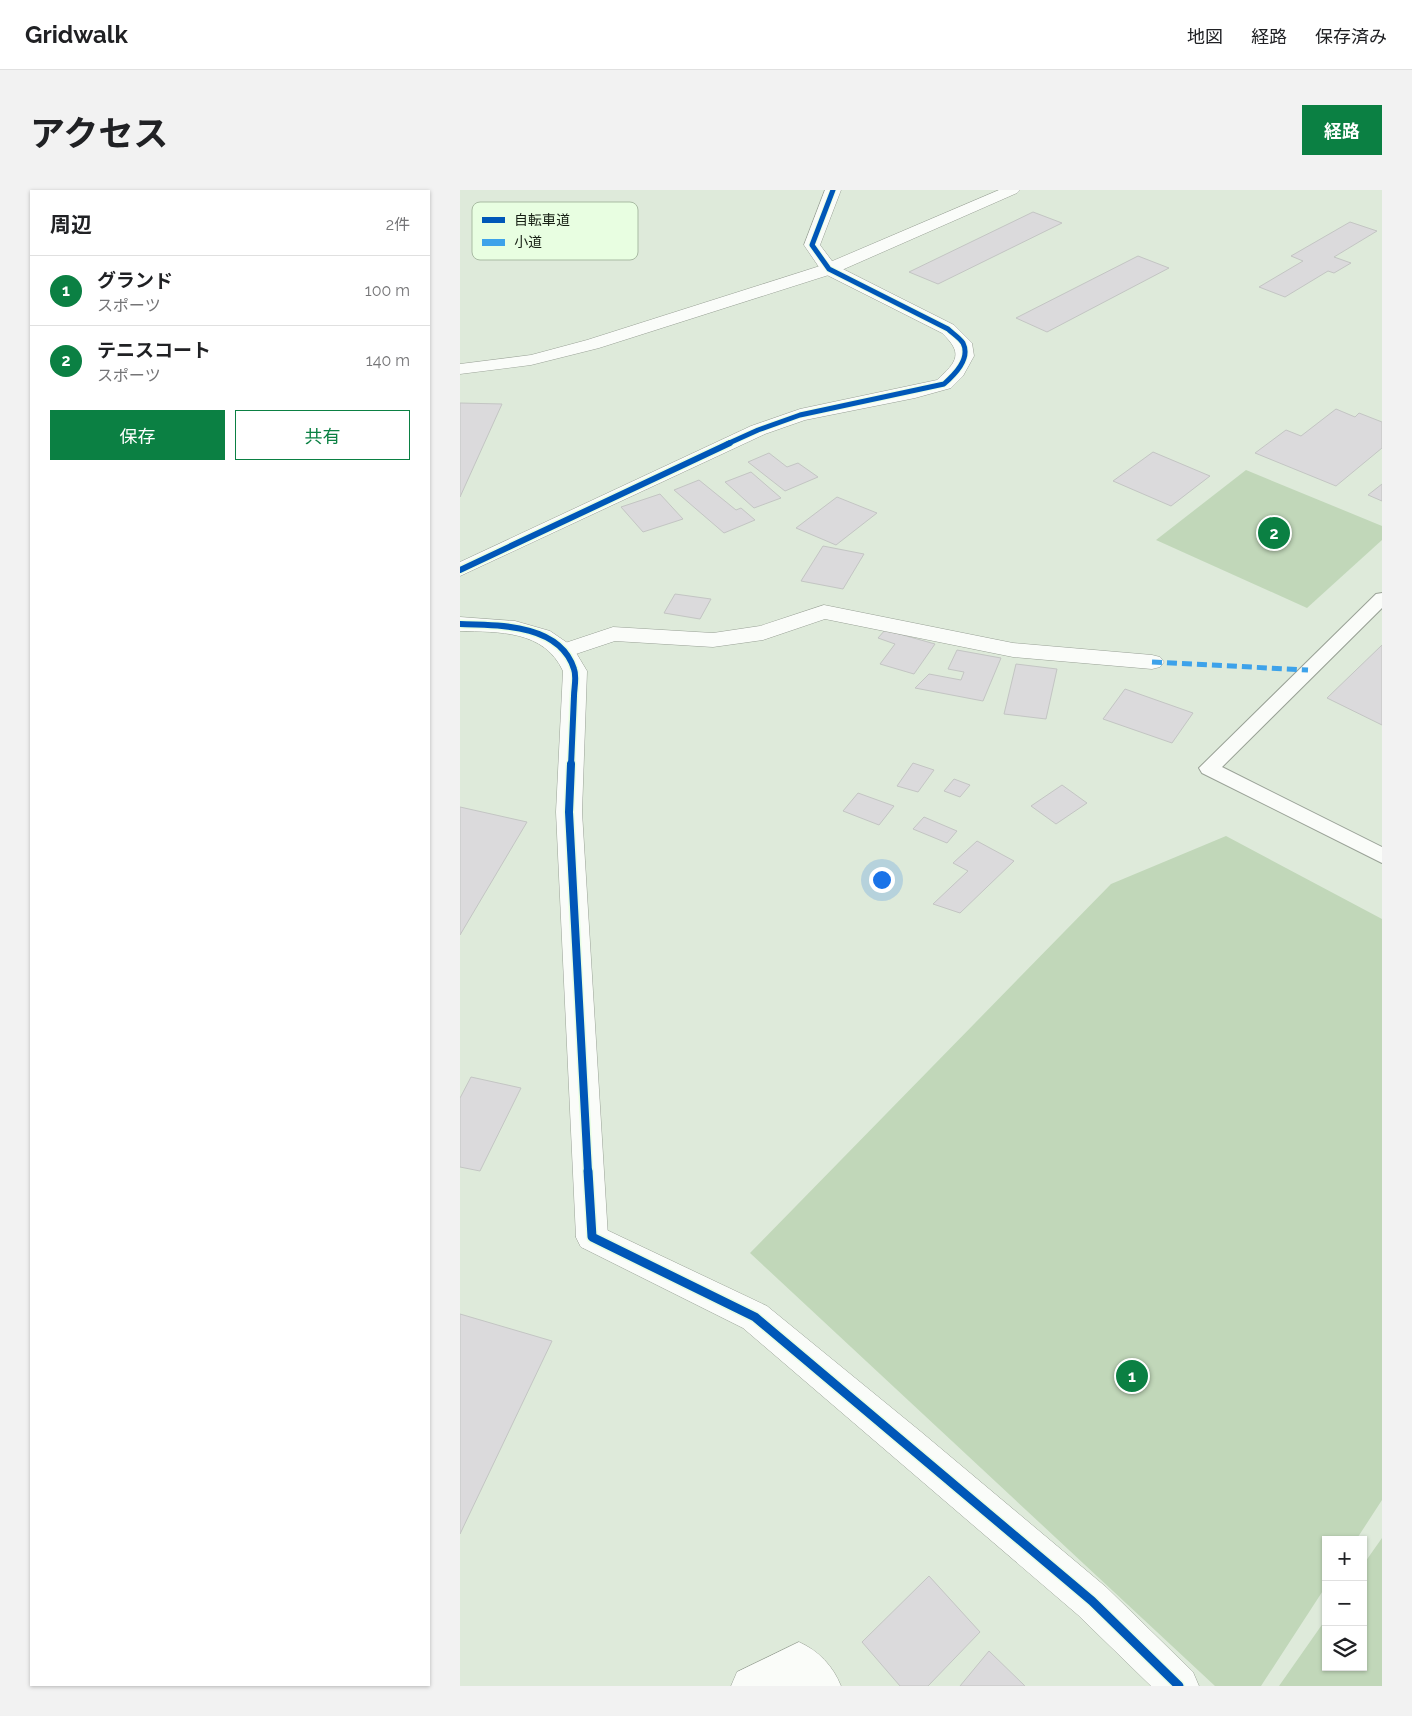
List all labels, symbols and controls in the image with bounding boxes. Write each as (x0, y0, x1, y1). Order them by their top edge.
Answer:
text: Gridwalk (25, 20, 128, 49)
text: 地図 (1187, 26, 1223, 47)
text: 経路 (1251, 26, 1287, 47)
text: 保存済み (1315, 26, 1387, 47)
button: 経路 (1302, 105, 1382, 155)
text: アクセス (30, 113, 168, 154)
legend (472, 202, 638, 260)
text: 周辺 (50, 212, 92, 237)
text: 自転車道 (514, 212, 570, 228)
text: 2件 (386, 215, 410, 234)
text: 小道 (514, 234, 542, 250)
text: グランド (97, 269, 173, 291)
text: 1 (62, 281, 70, 300)
text: 100 m (365, 281, 410, 300)
text: スポーツ (97, 296, 161, 315)
text: テニスコート (97, 339, 211, 361)
text: 2 (61, 351, 71, 370)
text: 140 m (366, 351, 410, 370)
text: スポーツ (97, 366, 161, 385)
button: 保存 (50, 410, 225, 460)
button: 共有 (235, 410, 410, 460)
pin: 2 (1258, 514, 1290, 552)
your location (869, 867, 895, 893)
pin: 1 (1116, 1357, 1148, 1395)
map controls (1322, 1536, 1367, 1671)
button: + (1322, 1536, 1367, 1581)
button: − (1322, 1581, 1367, 1626)
button: layers (1322, 1626, 1367, 1671)

